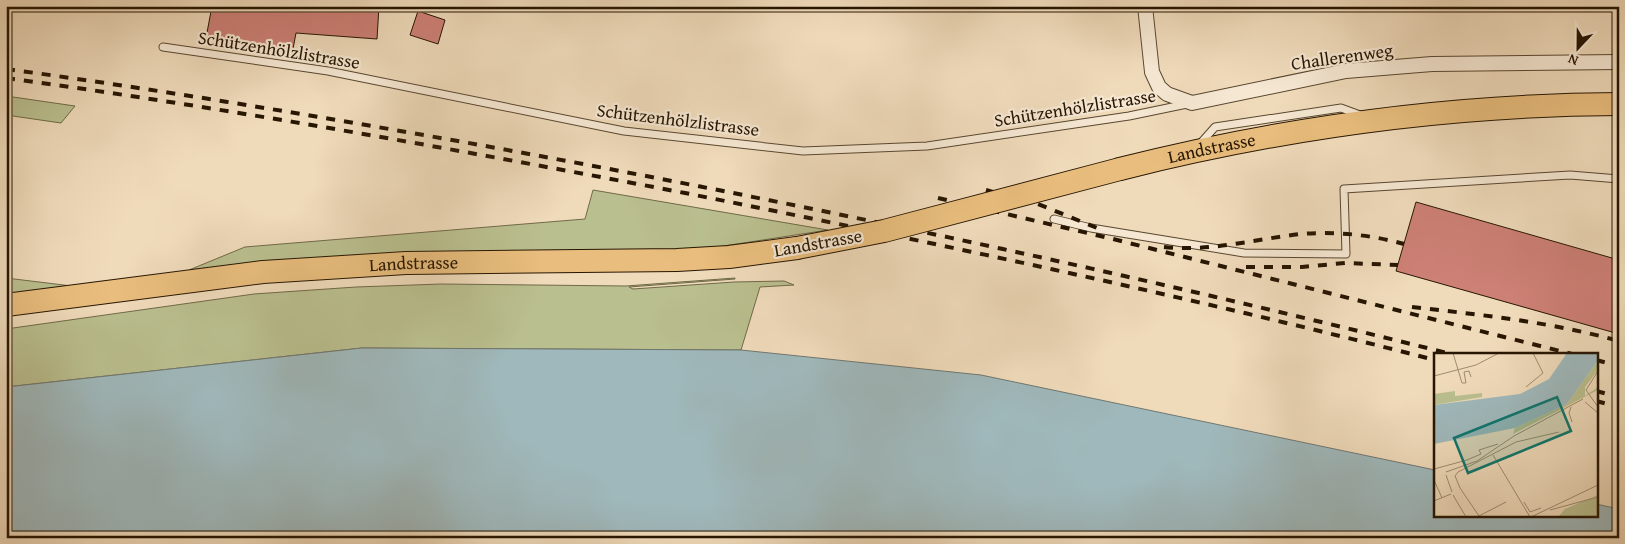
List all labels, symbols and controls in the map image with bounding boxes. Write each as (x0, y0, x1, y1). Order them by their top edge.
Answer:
north arrow (1552, 22, 1602, 72)
street label: Schützenhölzlistrasse (196, 23, 362, 76)
street label: Challerenweg (1289, 36, 1395, 77)
text: N (1564, 49, 1581, 71)
street label: Schützenhölzlistrasse (992, 81, 1158, 134)
street label: Schützenhölzlistrasse (595, 96, 761, 143)
street label: Landstrasse (1165, 126, 1258, 170)
street label: Landstrasse (772, 221, 864, 264)
street label: Landstrasse (368, 248, 458, 278)
inset map (1434, 353, 1598, 516)

